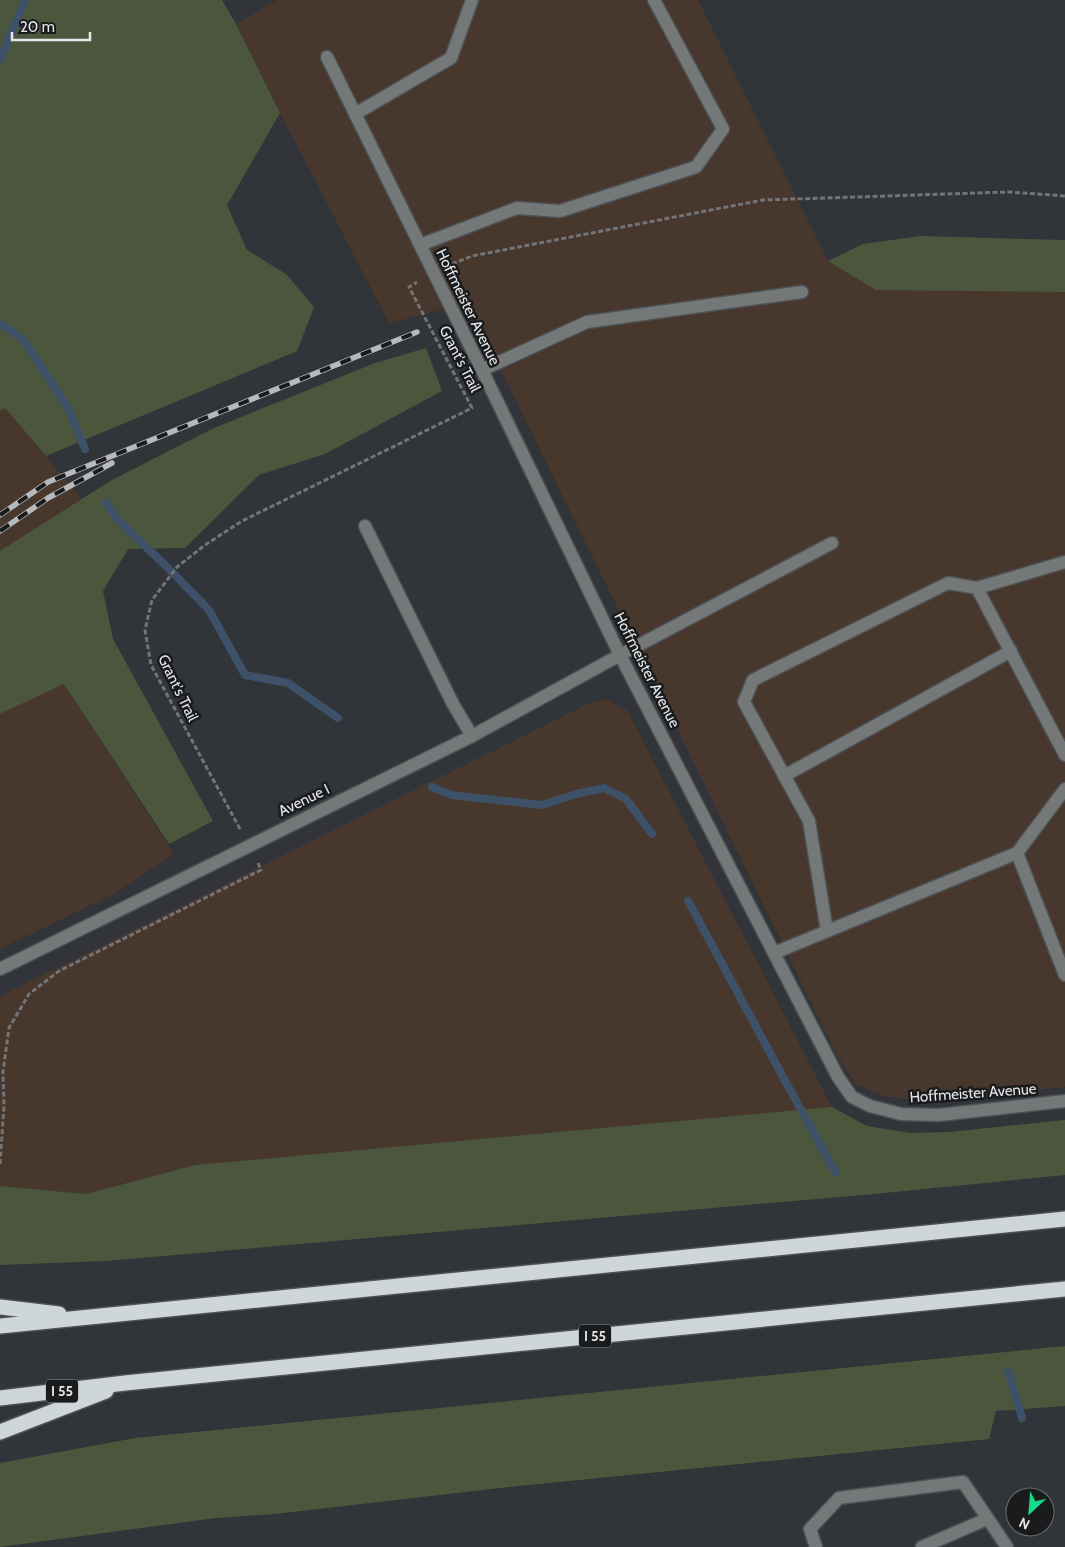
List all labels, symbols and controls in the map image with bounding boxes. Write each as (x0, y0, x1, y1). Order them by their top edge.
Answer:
scale bar (12, 10, 90, 42)
text: 20 m (20, 18, 55, 36)
street label: Hoffmeister Avenue (432, 246, 504, 368)
street label: Grant's Trail (436, 323, 485, 396)
street label: Hoffmeister Avenue (610, 609, 684, 731)
street label: Grant's Trail (154, 652, 202, 725)
street label: Avenue I (275, 780, 333, 820)
street label: Hoffmeister Avenue (909, 1080, 1037, 1106)
road number: I 55 (579, 1324, 611, 1348)
road number: I 55 (46, 1380, 78, 1402)
north arrow (1005, 1487, 1055, 1537)
text: N (1016, 1513, 1033, 1534)

